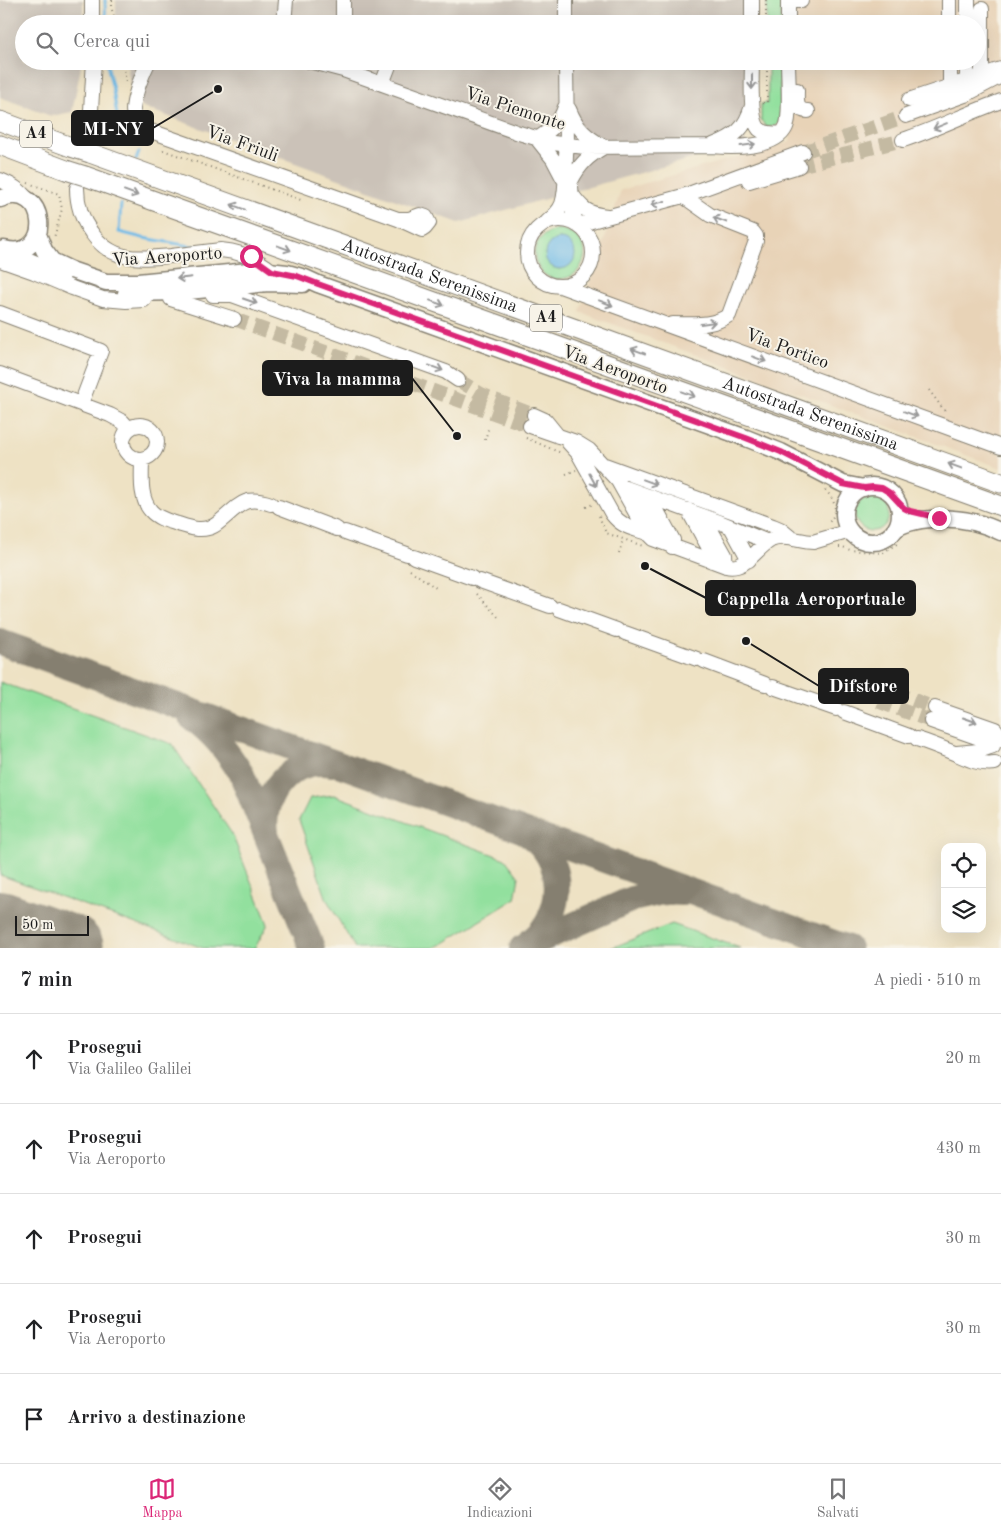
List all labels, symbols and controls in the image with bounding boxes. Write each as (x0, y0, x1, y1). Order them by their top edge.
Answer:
search box (15, 15, 986, 70)
icon: search (33, 29, 61, 57)
text: Cerca qui (73, 33, 150, 52)
one-way arrow (747, 74, 757, 90)
street label: Via Piemonte (462, 84, 568, 134)
callout: MI-NY (72, 111, 153, 145)
road number: A4 (20, 120, 52, 148)
text: MI-NY (83, 121, 143, 140)
one-way arrow (933, 122, 948, 132)
street label: Via Friuli (203, 123, 281, 165)
one-way arrow (740, 140, 756, 150)
one-way arrow (123, 189, 138, 198)
one-way arrow (650, 199, 666, 208)
one-way arrow (231, 202, 246, 211)
one-way arrow (713, 214, 728, 223)
street label: Autostrada Serenissima (339, 236, 520, 316)
street label: Via Aeroporto (111, 244, 223, 270)
one-way arrow (275, 244, 291, 253)
route start (240, 245, 263, 268)
one-way arrow (177, 273, 193, 283)
one-way arrow (242, 297, 257, 306)
one-way arrow (428, 299, 444, 308)
one-way arrow (598, 299, 613, 308)
road number: A4 (530, 304, 562, 332)
one-way arrow (699, 318, 715, 328)
street label: Via Portico (743, 326, 831, 372)
street label: Via Aeroporto (560, 343, 670, 397)
one-way arrow (631, 346, 646, 355)
one-way arrow (750, 355, 766, 364)
callout: Viva la mamma (263, 361, 412, 395)
one-way arrow (428, 364, 443, 373)
text: Viva la mamma (272, 371, 402, 390)
street label: Autostrada Serenissima (720, 374, 901, 454)
one-way arrow (680, 389, 696, 399)
one-way arrow (903, 410, 919, 419)
one-way arrow (948, 461, 963, 470)
one-way arrow (588, 472, 598, 487)
one-way arrow (642, 478, 657, 487)
route end (928, 507, 951, 530)
callout: Cappella Aeroportuale (706, 581, 915, 615)
text: Cappella Aeroportuale (717, 591, 905, 610)
callout: Difstore (819, 669, 908, 703)
text: Difstore (828, 678, 898, 697)
one-way arrow (962, 716, 977, 725)
map controls (941, 843, 986, 933)
button: locate (941, 843, 986, 888)
button: layers (941, 888, 986, 933)
scale bar (15, 913, 89, 936)
text: 50 m (22, 918, 53, 932)
text: 7 min (20, 970, 73, 991)
text: A piedi · 510 m (873, 973, 981, 989)
text: Prosegui (67, 1039, 142, 1058)
icon: ahead (20, 1045, 48, 1073)
text: 20 m (945, 1051, 981, 1067)
text: Via Galileo Galilei (67, 1062, 192, 1078)
text: Prosegui (67, 1129, 142, 1148)
icon: ahead (20, 1135, 48, 1163)
text: 430 m (936, 1141, 981, 1157)
text: Via Aeroporto (67, 1152, 166, 1168)
icon: ahead (20, 1225, 48, 1253)
text: Prosegui (67, 1229, 142, 1248)
text: 30 m (945, 1231, 981, 1247)
text: Prosegui (67, 1309, 142, 1328)
icon: ahead (20, 1315, 48, 1343)
text: 30 m (945, 1321, 981, 1337)
text: Via Aeroporto (67, 1332, 166, 1348)
icon: arrive (20, 1405, 48, 1433)
text: Arrivo a destinazione (67, 1409, 246, 1428)
tab: Mappa (142, 1475, 182, 1522)
tab: Indicazioni (467, 1475, 532, 1522)
tab: Salvati (817, 1475, 859, 1522)

